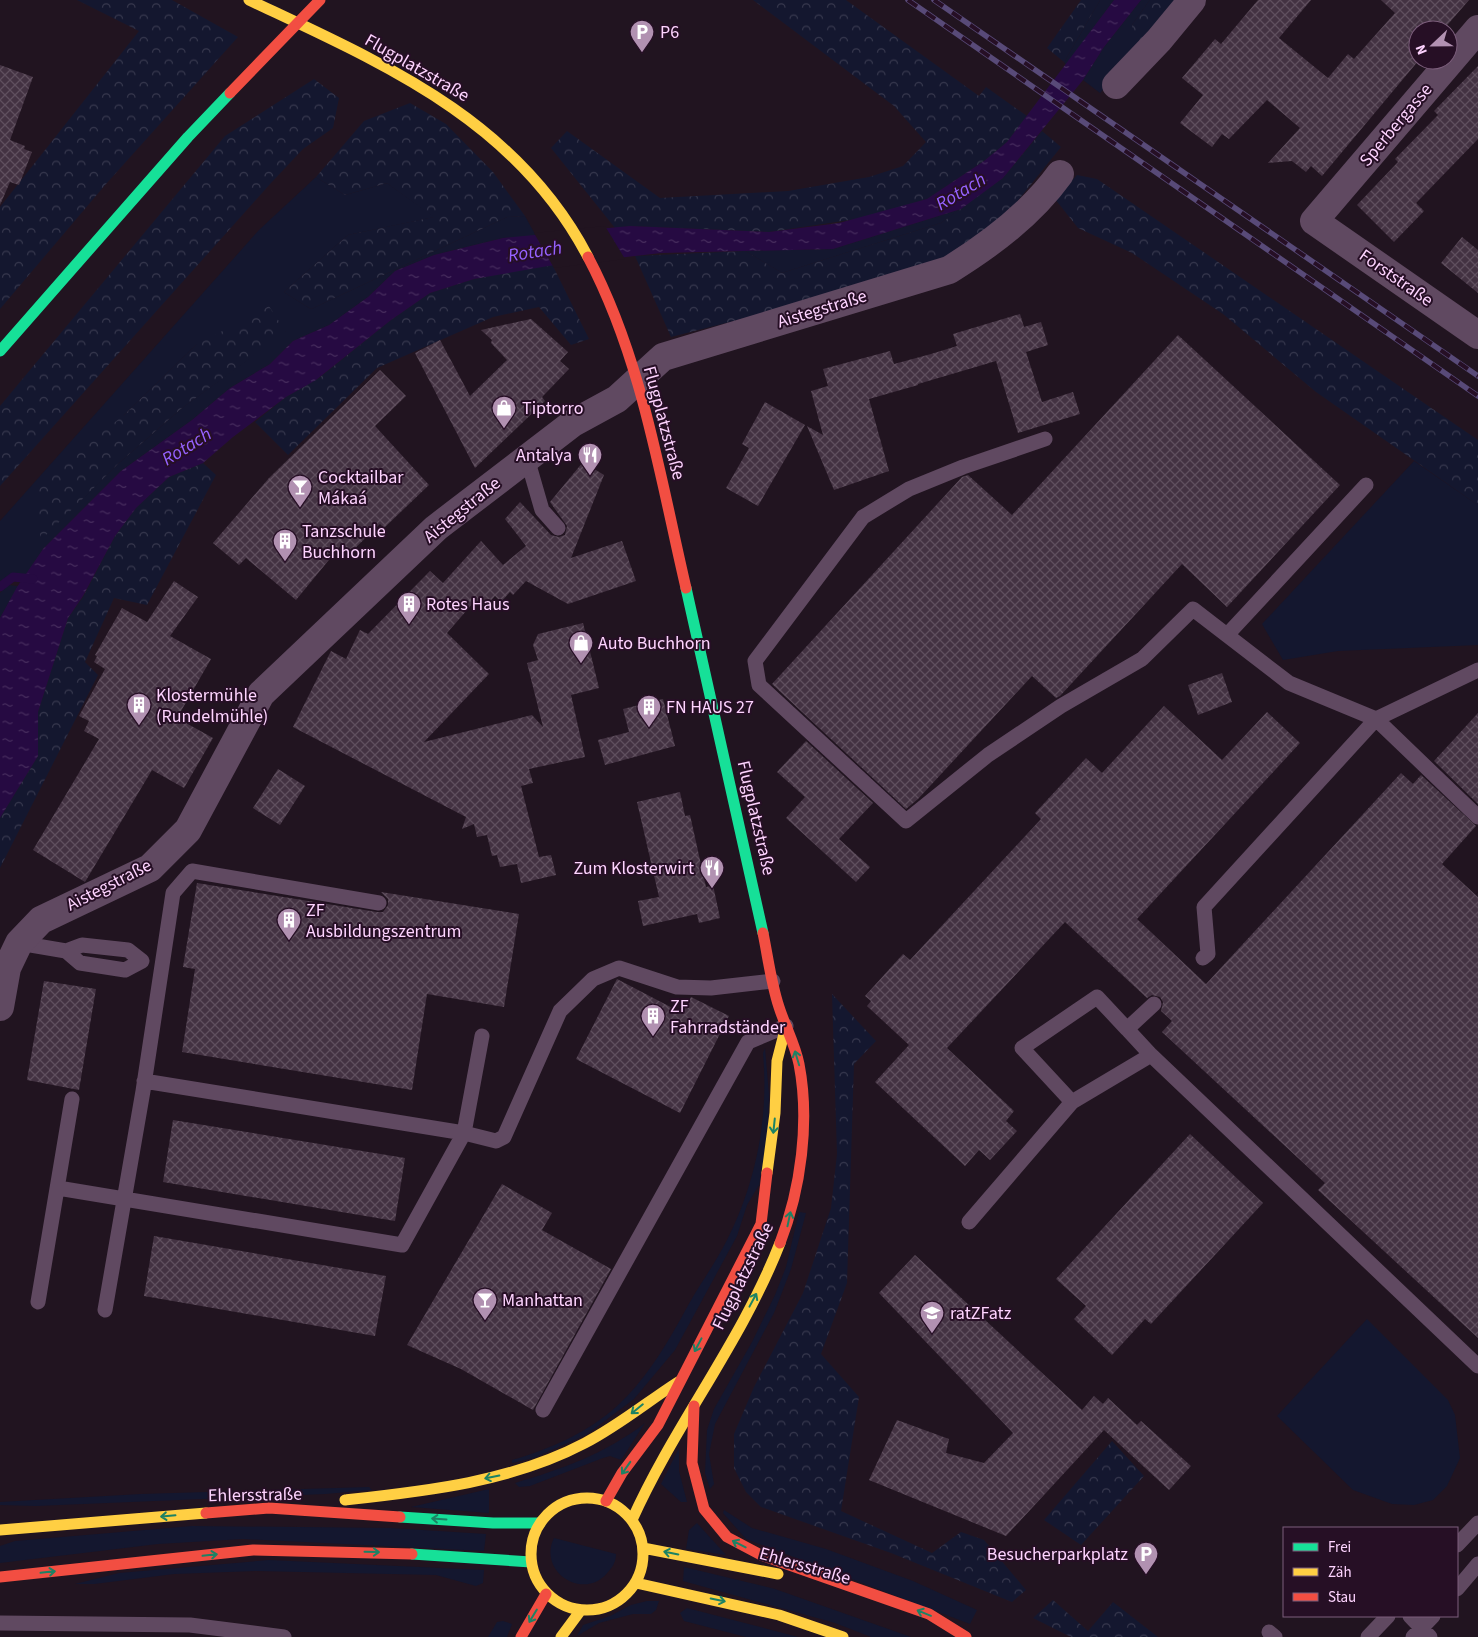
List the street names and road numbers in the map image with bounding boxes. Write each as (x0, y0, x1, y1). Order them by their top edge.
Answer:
street label: Flugplatzstraße (360, 28, 474, 108)
street label: Sperbergasse (1354, 78, 1438, 172)
street label: Forststraße (1354, 243, 1438, 313)
street label: Aistegstraße (774, 284, 870, 334)
street label: Flugplatzstraße (637, 363, 691, 483)
street label: Aistegstraße (418, 471, 506, 549)
street label: Flugplatzstraße (731, 758, 781, 878)
street label: Aistegstraße (62, 853, 156, 917)
street label: Flugplatzstraße (706, 1218, 780, 1334)
street label: Ehlersstraße (208, 1482, 302, 1508)
street label: Ehlersstraße (756, 1541, 854, 1591)

